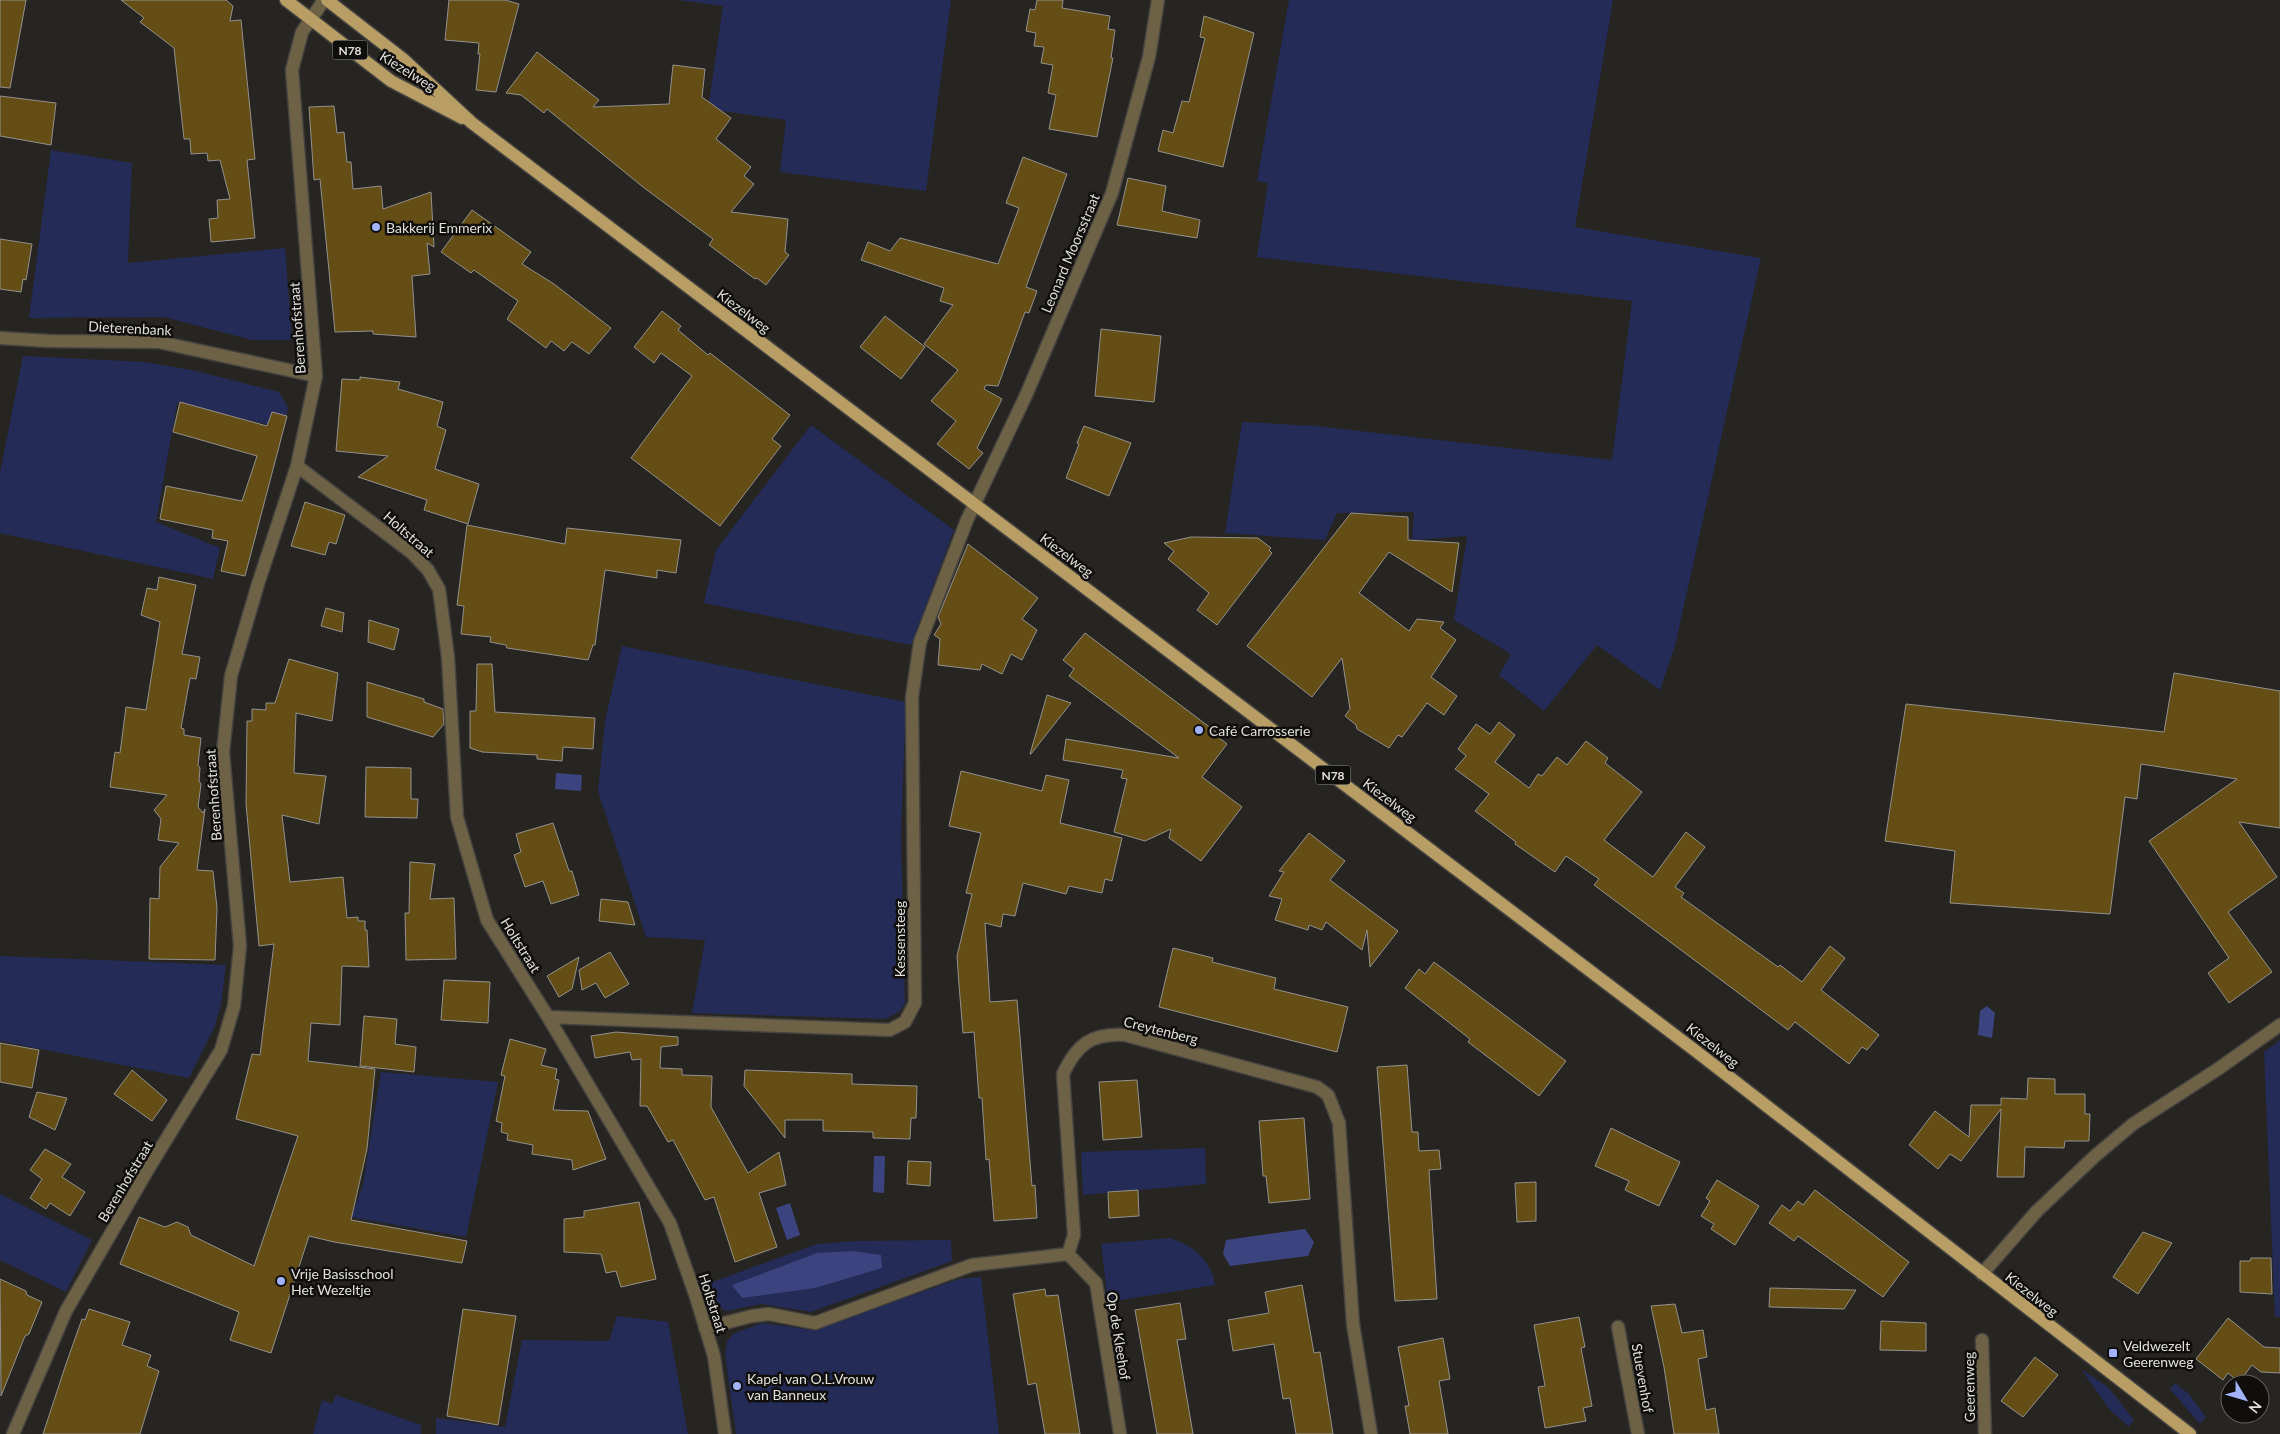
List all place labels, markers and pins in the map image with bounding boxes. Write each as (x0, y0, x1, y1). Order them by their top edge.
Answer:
place label: Bakkerij Emmerix (386, 219, 492, 236)
marker: Bakkerij Emmerix (370, 221, 382, 233)
place label: Café Carrosserie (1209, 722, 1310, 739)
marker: Café Carrosserie (1193, 724, 1205, 736)
place label: Vrije Basisschool Het Wezeltje (291, 1265, 394, 1298)
marker: Vrije Basisschool Het Wezeltje (275, 1275, 287, 1287)
place label: Veldwezelt Geerenweg (2123, 1337, 2193, 1370)
marker: Veldwezelt Geerenweg (2107, 1347, 2119, 1359)
place label: Kapel van O.L.Vrouw van Banneux (747, 1370, 874, 1403)
marker: Kapel van O.L.Vrouw van Banneux (731, 1380, 743, 1392)

